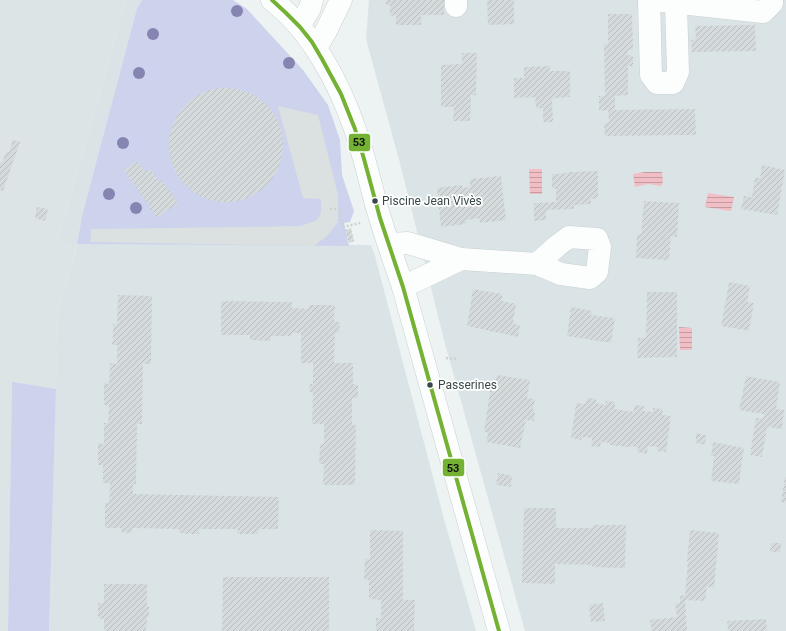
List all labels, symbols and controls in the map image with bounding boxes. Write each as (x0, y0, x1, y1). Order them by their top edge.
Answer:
line badge: 53 (348, 133, 371, 152)
text: 53 (353, 136, 365, 149)
place label: Piscine Jean Vivès (382, 194, 482, 208)
marker: Piscine Jean Vivès (370, 196, 380, 206)
place label: Passerines (438, 378, 497, 392)
marker: Passerines (425, 380, 435, 390)
line badge: 53 (442, 458, 465, 477)
text: 53 (447, 462, 459, 475)

